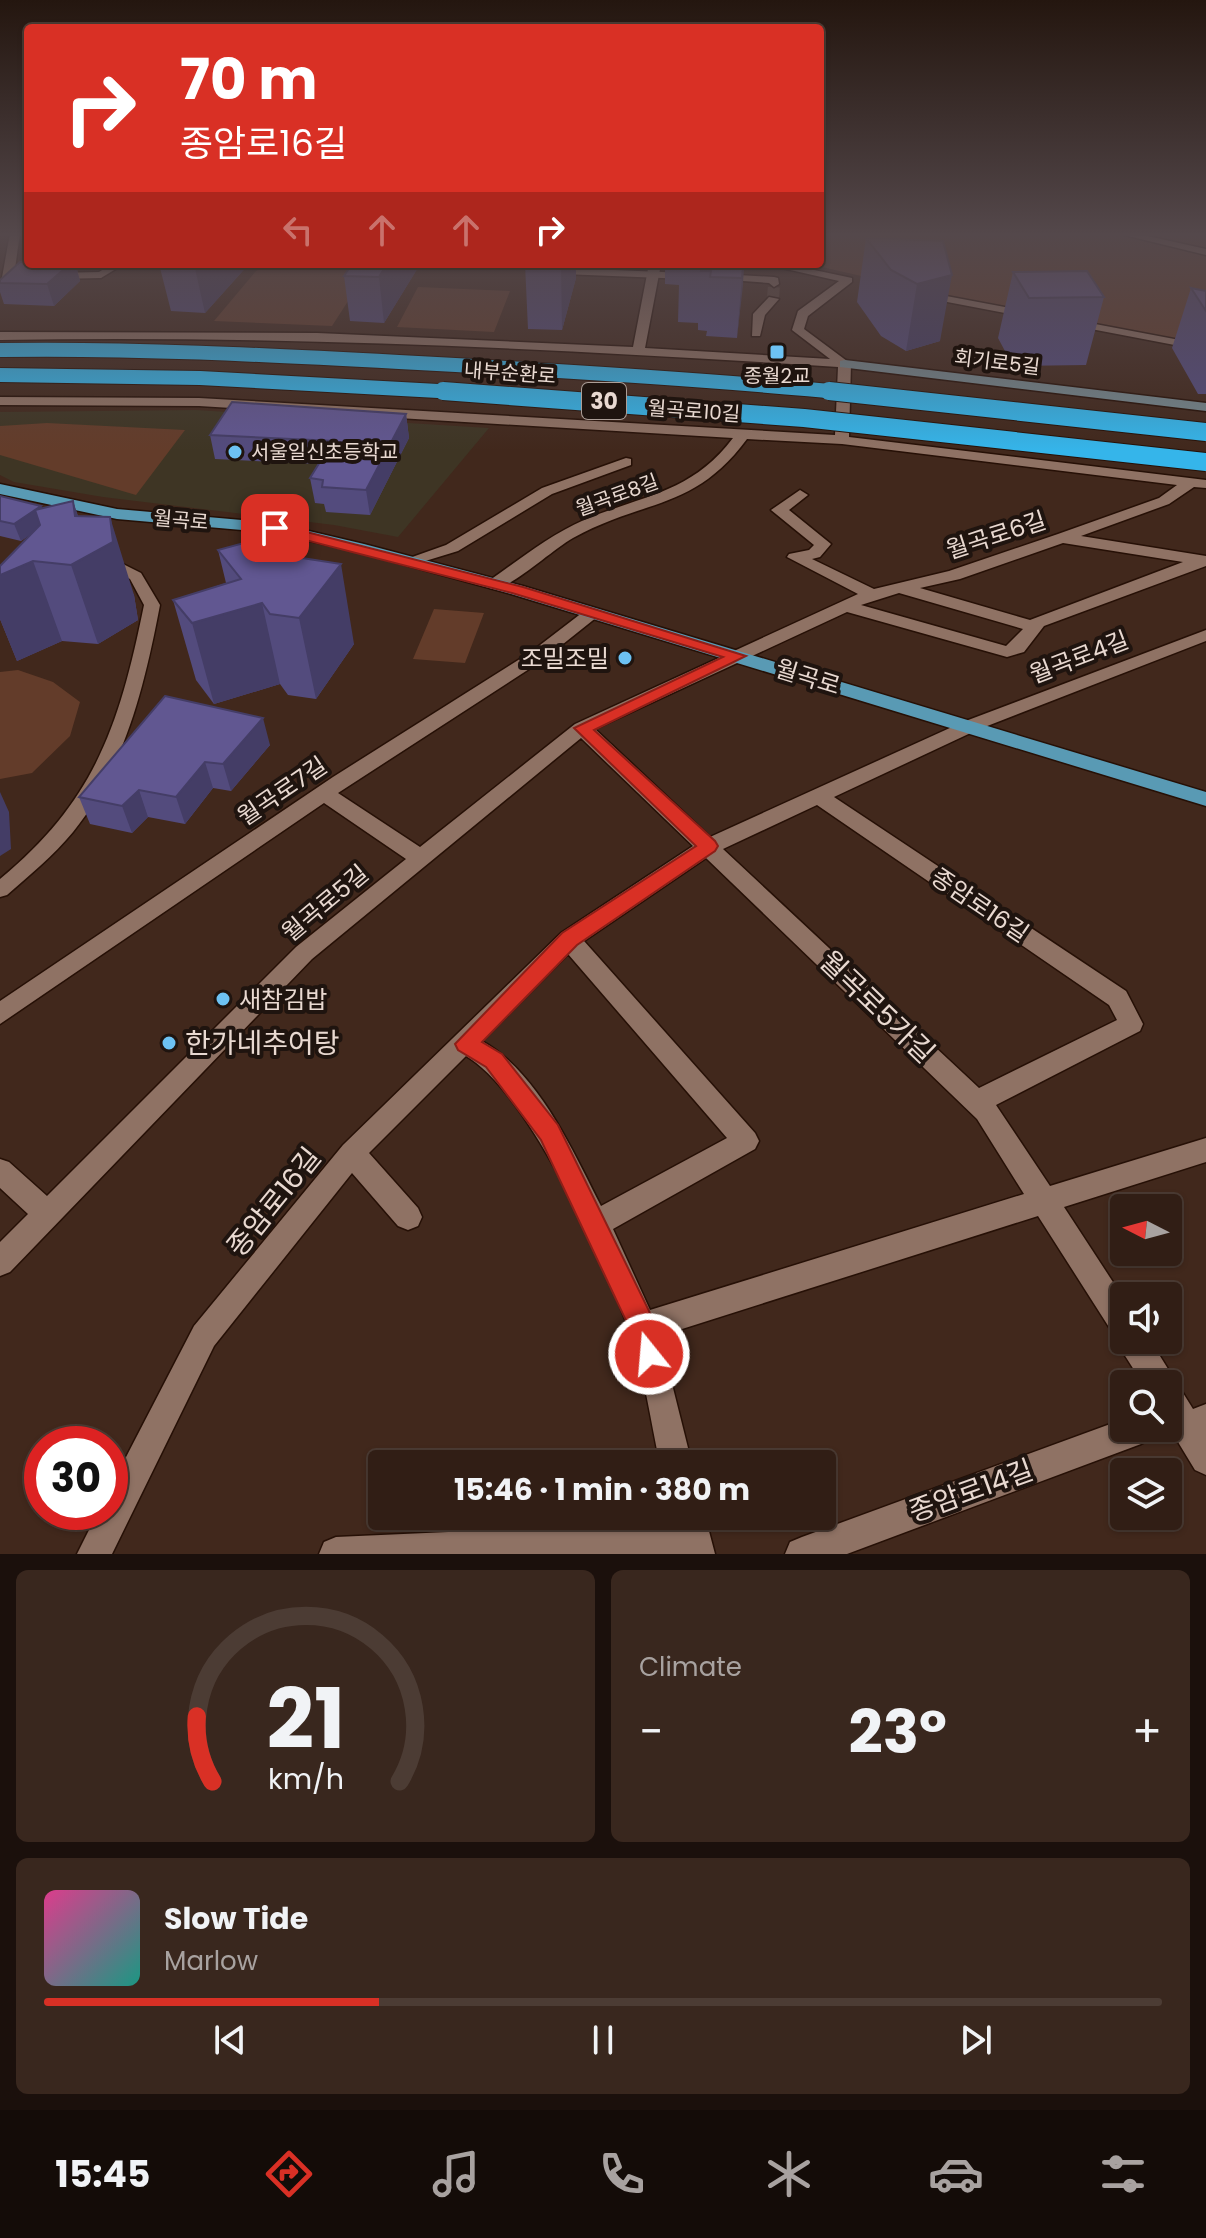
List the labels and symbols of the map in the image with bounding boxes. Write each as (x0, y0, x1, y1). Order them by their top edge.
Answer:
marker: 종월2교 (768, 343, 786, 361)
street label: 회기로5길 (953, 343, 1041, 381)
street label: 내부순환로 (463, 356, 557, 390)
place label: 종월2교 (744, 362, 810, 390)
road number: 30 (582, 383, 626, 419)
street label: 월곡로10길 (647, 394, 741, 428)
place label: 서울일신초등학교 (251, 438, 398, 466)
marker: 서울일신초등학교 (226, 443, 244, 461)
street label: 월곡로8길 (572, 467, 662, 523)
pin (241, 494, 309, 562)
street label: 월곡로6길 (942, 503, 1050, 567)
street label: 월곡로 (152, 504, 210, 536)
street label: 월곡로4길 (1025, 623, 1133, 691)
place label: 조밀조밀 (521, 642, 609, 675)
marker: 조밀조밀 (616, 649, 634, 667)
street label: 월곡로 (771, 652, 845, 702)
street label: 월곡로7길 (231, 749, 333, 833)
street label: 월곡로5길 (275, 857, 375, 949)
street label: 종암로16길 (925, 860, 1035, 950)
street label: 월곡로5가길 (811, 942, 943, 1072)
place label: 새참김밥 (239, 983, 327, 1016)
marker: 새참김밥 (214, 990, 232, 1008)
place label: 한가네추어탕 (185, 1024, 340, 1063)
marker: 한가네추어탕 (160, 1034, 178, 1052)
street label: 종암로16길 (218, 1139, 330, 1265)
north arrow (1110, 1194, 1182, 1266)
position arrow (607, 1312, 691, 1396)
speed limit sign: 30 (24, 1426, 128, 1530)
street label: 종암로14길 (903, 1451, 1039, 1531)

